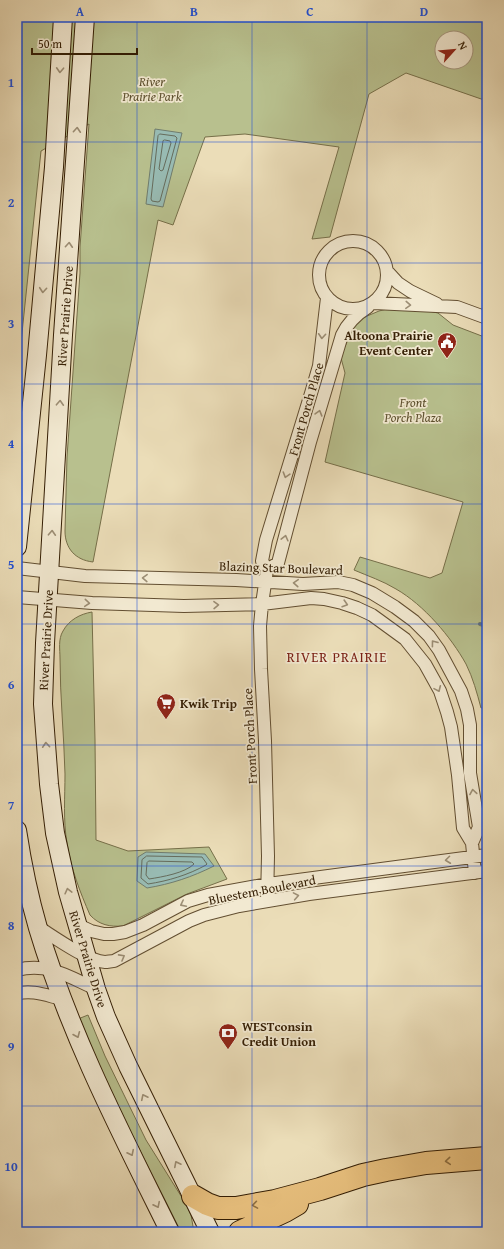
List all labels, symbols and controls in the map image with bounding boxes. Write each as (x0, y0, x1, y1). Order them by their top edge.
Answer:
text: A (76, 2, 85, 21)
text: B (190, 2, 198, 21)
text: C (306, 2, 314, 21)
text: D (420, 2, 428, 21)
scale bar (32, 30, 137, 56)
north arrow (434, 30, 474, 70)
text: 50 m (38, 35, 62, 52)
text: N (454, 39, 472, 53)
one-way arrow (55, 67, 64, 73)
park label: River Prairie Park (121, 72, 182, 106)
text: 1 (8, 73, 14, 92)
one-way arrow (73, 127, 82, 133)
text: 2 (8, 193, 15, 212)
one-way arrow (65, 242, 74, 248)
street label: River Prairie Drive (52, 265, 78, 367)
one-way arrow (39, 287, 48, 293)
one-way arrow (405, 301, 411, 310)
text: 3 (8, 314, 14, 333)
place label: Altoona Prairie Event Center (344, 326, 433, 360)
public building icon: Altoona Prairie Event Center (436, 331, 458, 359)
one-way arrow (317, 333, 326, 339)
street label: Front Porch Place (284, 360, 328, 458)
park label: Front Porch Plaza (383, 393, 442, 427)
one-way arrow (55, 400, 64, 406)
one-way arrow (314, 409, 323, 416)
text: 4 (8, 434, 15, 453)
one-way arrow (282, 472, 291, 479)
one-way arrow (47, 530, 56, 536)
one-way arrow (280, 535, 288, 541)
text: 5 (8, 555, 15, 574)
street label: Blazing Star Boulevard (219, 556, 343, 580)
one-way arrow (142, 574, 148, 582)
one-way arrow (293, 579, 299, 588)
street label: River Prairie Drive (34, 589, 58, 691)
one-way arrow (83, 598, 90, 607)
one-way arrow (342, 599, 349, 608)
one-way arrow (213, 601, 219, 609)
one-way arrow (432, 640, 439, 647)
district label: RIVER PRAIRIE (287, 647, 387, 667)
text: 6 (8, 675, 15, 694)
one-way arrow (434, 685, 442, 692)
street label: Front Porch Place (238, 688, 262, 784)
supermarket icon: Kwik Trip (155, 692, 177, 720)
place label: Kwik Trip (180, 694, 238, 713)
one-way arrow (41, 742, 50, 748)
one-way arrow (469, 789, 478, 795)
text: 7 (8, 796, 15, 815)
one-way arrow (445, 855, 451, 864)
street label: Bluestem Boulevard (207, 870, 317, 910)
one-way arrow (64, 888, 72, 895)
one-way arrow (293, 892, 299, 901)
one-way arrow (179, 899, 187, 907)
street label: River Prairie Drive (64, 908, 112, 1010)
text: 8 (8, 916, 15, 935)
one-way arrow (118, 954, 125, 961)
place label: WESTconsin Credit Union (242, 1017, 316, 1051)
bank icon: WESTconsin Credit Union (217, 1022, 239, 1050)
one-way arrow (72, 1031, 80, 1039)
text: 9 (8, 1037, 15, 1056)
one-way arrow (141, 1094, 149, 1102)
one-way arrow (126, 1149, 134, 1157)
text: 10 (4, 1157, 18, 1176)
one-way arrow (445, 1157, 451, 1166)
one-way arrow (174, 1161, 182, 1169)
one-way arrow (252, 1200, 258, 1209)
one-way arrow (152, 1201, 159, 1208)

